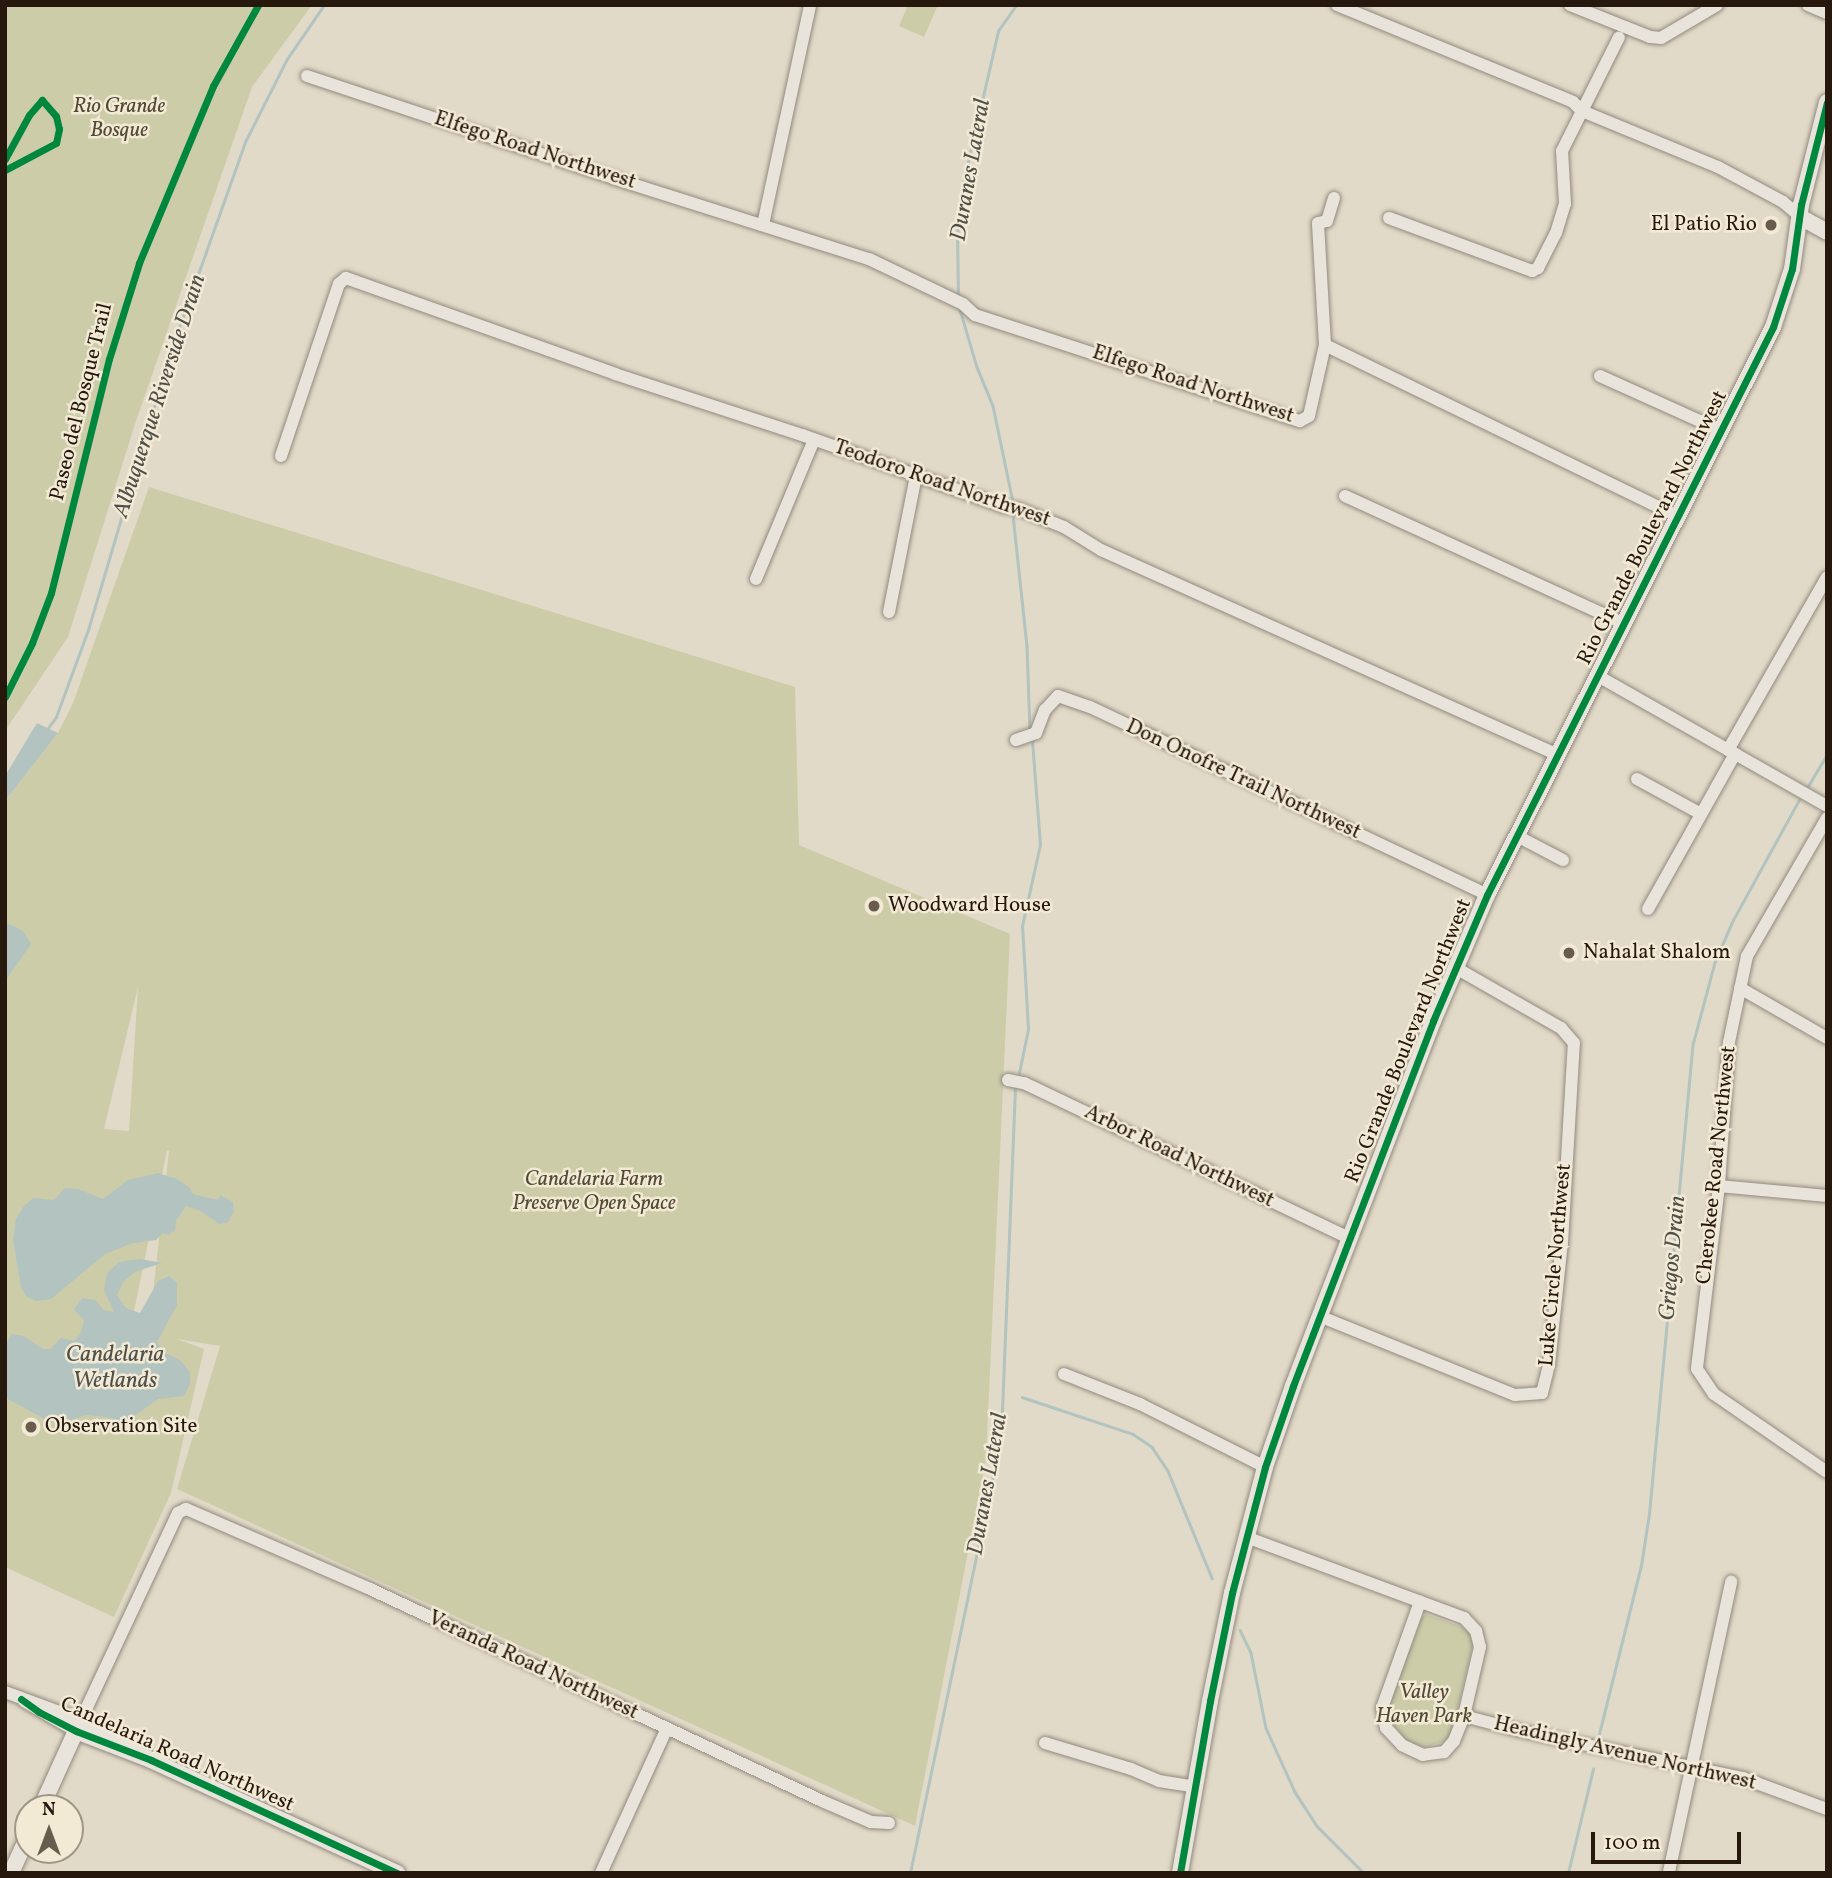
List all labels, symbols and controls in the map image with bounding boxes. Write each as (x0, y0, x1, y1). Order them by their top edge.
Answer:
park label: Rio Grande Bosque (73, 94, 165, 144)
water label: Duranes Lateral (945, 97, 997, 243)
street label: Elfego Road Northwest (431, 106, 639, 196)
place label: El Patio Rio (1651, 212, 1757, 238)
marker: El Patio Rio (1763, 217, 1779, 233)
water label: Albuquerque Riverside Drain (108, 271, 212, 521)
street label: Paseo del Bosque Trail (45, 300, 119, 504)
street label: Elfego Road Northwest (1089, 340, 1297, 430)
street label: Rio Grande Boulevard Northwest (1573, 387, 1733, 669)
street label: Teodoro Road Northwest (830, 435, 1054, 533)
street label: Don Onofre Trail Northwest (1121, 714, 1365, 846)
place label: Woodward House (888, 893, 1051, 919)
street label: Rio Grande Boulevard Northwest (1340, 895, 1478, 1187)
marker: Woodward House (866, 898, 882, 914)
place label: Nahalat Shalom (1583, 940, 1731, 966)
marker: Nahalat Shalom (1561, 945, 1577, 961)
street label: Cherokee Road Northwest (1692, 1044, 1742, 1286)
street label: Arbor Road Northwest (1080, 1100, 1278, 1214)
street label: Luke Circle Northwest (1535, 1162, 1577, 1368)
park label: Candelaria Farm Preserve Open Space (512, 1167, 676, 1217)
water label: Griegos Drain (1654, 1194, 1692, 1322)
water label: Candelaria Wetlands (66, 1341, 164, 1395)
water label: Duranes Lateral (962, 1411, 1014, 1557)
place label: Observation Site (45, 1414, 197, 1440)
marker: Observation Site (23, 1419, 39, 1435)
street label: Veranda Road Northwest (424, 1606, 642, 1726)
park label: Valley Haven Park (1376, 1680, 1472, 1730)
street label: Candelaria Road Northwest (56, 1692, 298, 1818)
street label: Headingly Avenue Northwest (1491, 1711, 1759, 1797)
north arrow (14, 1794, 84, 1864)
text: N (42, 1797, 56, 1823)
scale bar (1594, 1818, 1744, 1862)
text: 100 m (1604, 1829, 1661, 1858)

